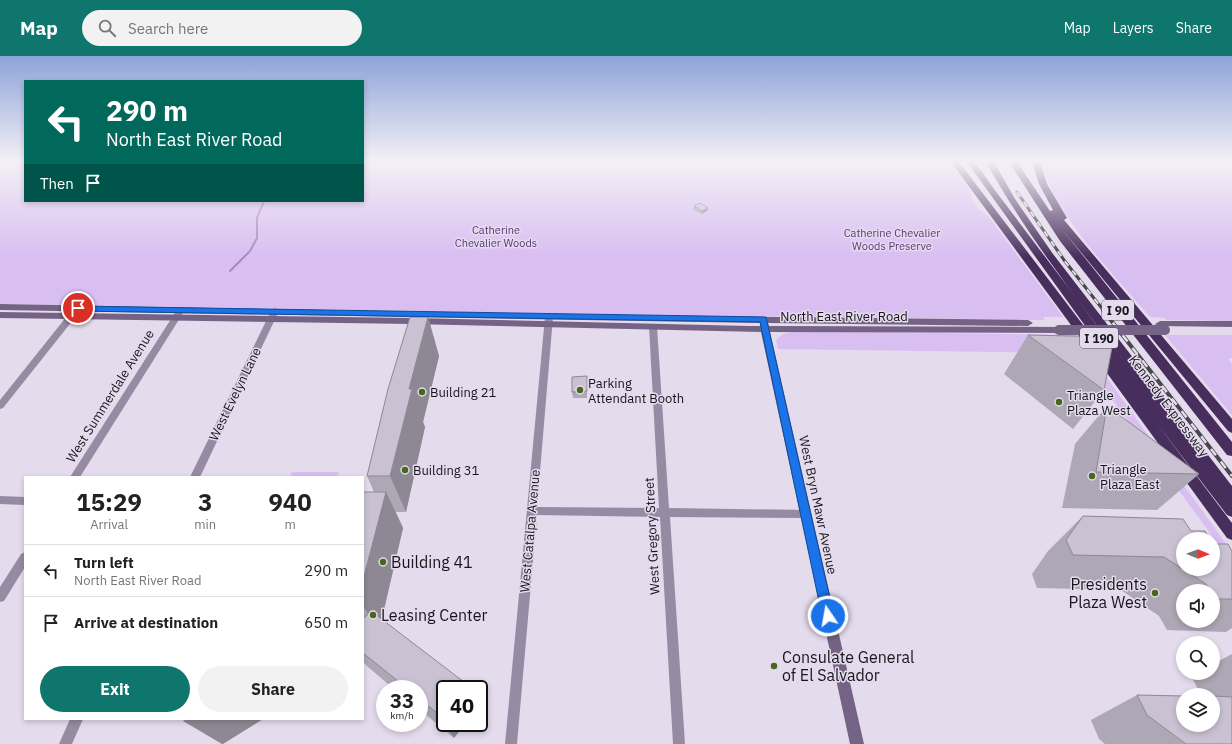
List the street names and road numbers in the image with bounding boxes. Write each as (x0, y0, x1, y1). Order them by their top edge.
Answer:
road number: I 90 (1102, 300, 1134, 320)
street label: North East River Road (780, 308, 908, 325)
street label: West Summerdale Avenue (62, 326, 158, 466)
road number: I 190 (1080, 328, 1118, 348)
street label: West Evelyn Lane (205, 345, 265, 443)
street label: Kennedy Expressway (1125, 352, 1213, 461)
street label: West Bryn Mawr Avenue (795, 434, 841, 576)
street label: West Catalpa Avenue (516, 469, 544, 593)
street label: West Gregory Street (640, 477, 664, 595)

